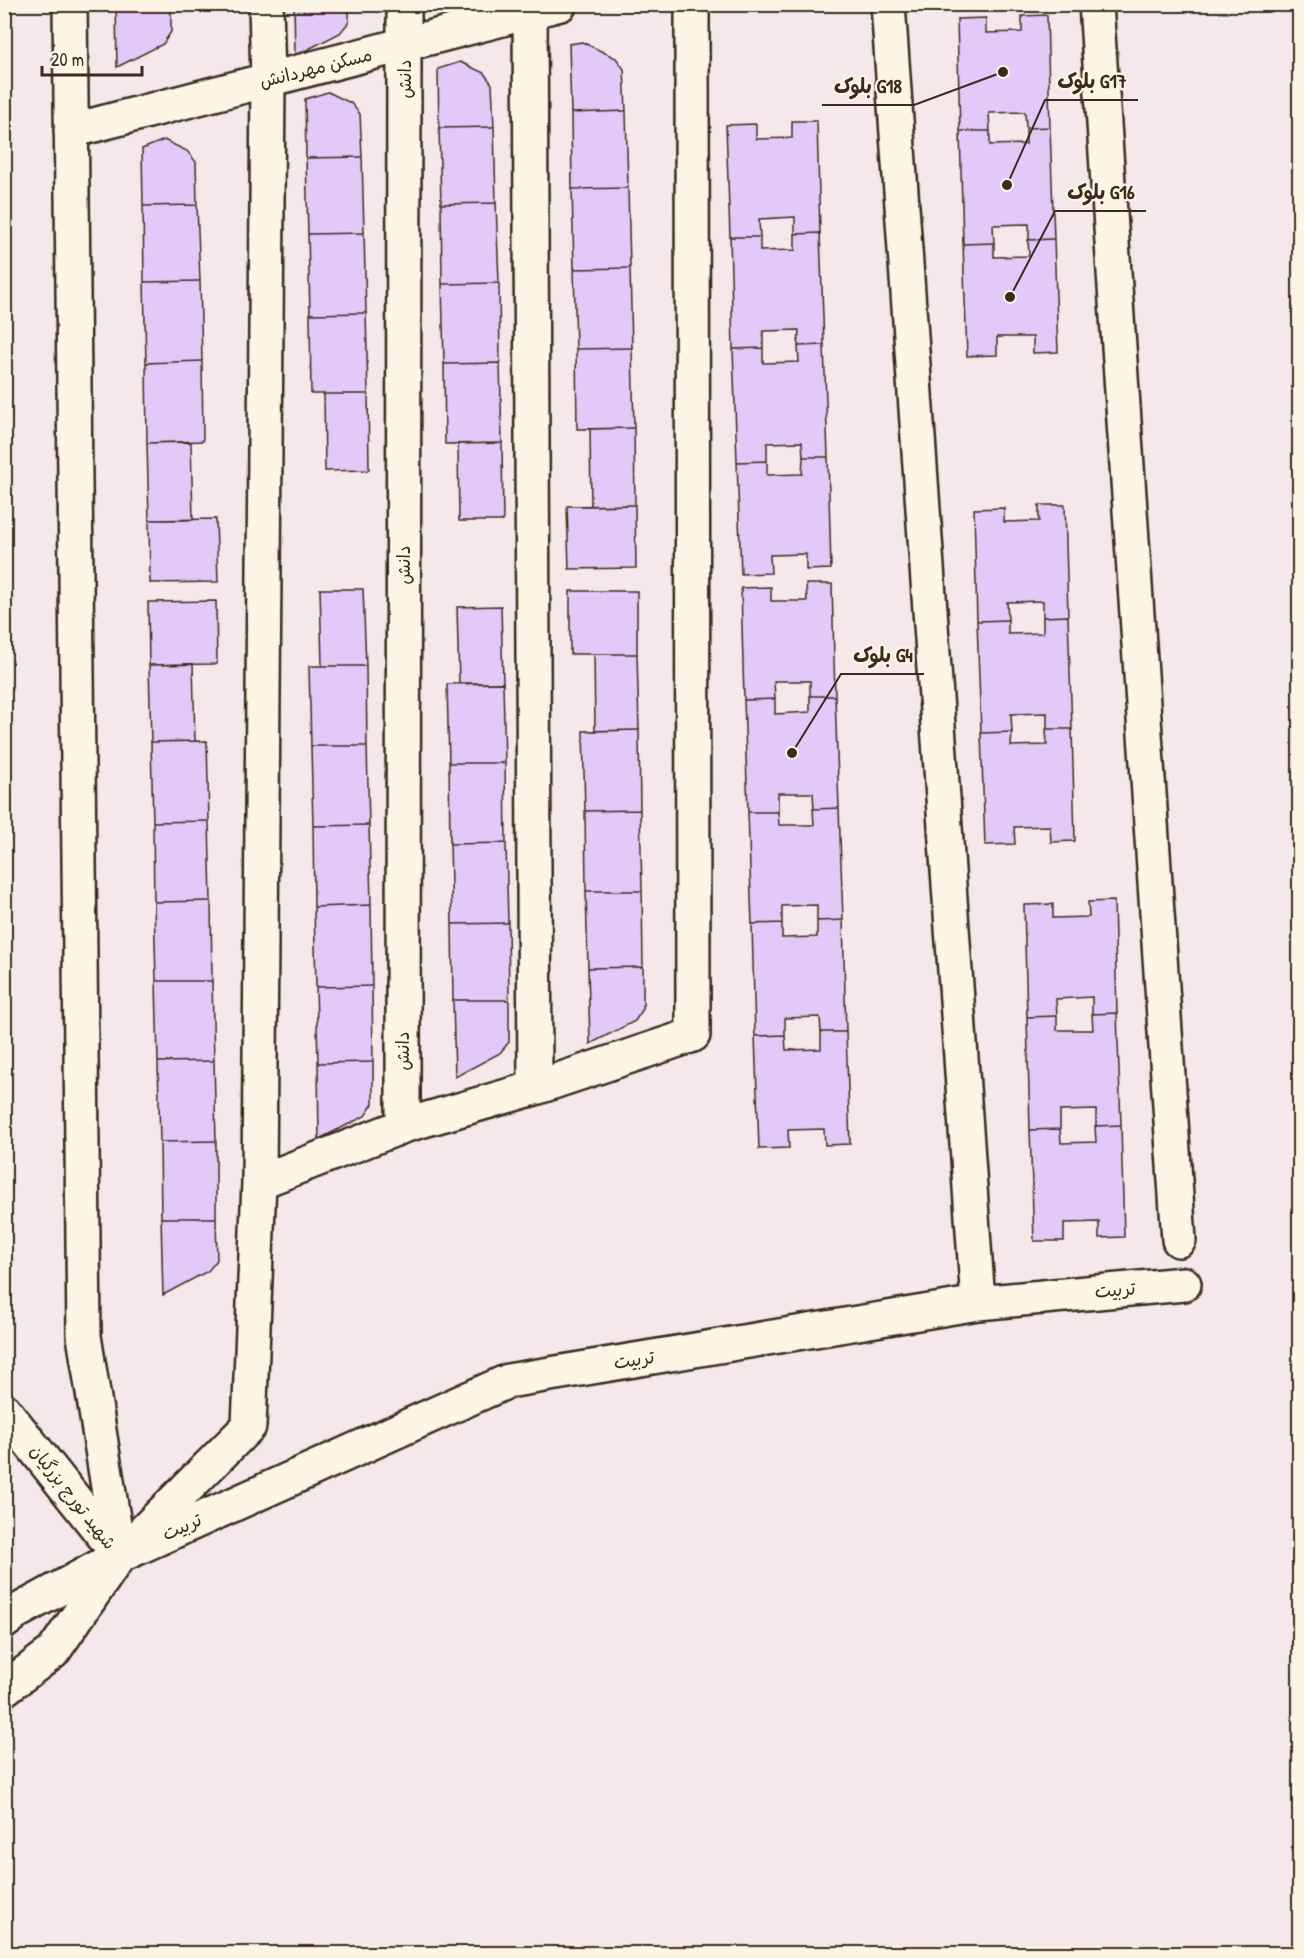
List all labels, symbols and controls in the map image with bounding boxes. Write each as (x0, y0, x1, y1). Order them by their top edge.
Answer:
scale bar (42, 39, 142, 77)
street label: مسکن مهردانش (257, 41, 375, 94)
text: 20 m (51, 47, 84, 72)
street label: دانش (392, 59, 417, 99)
callout: بلوک G17 (1045, 62, 1138, 100)
callout: بلوک G18 (822, 67, 914, 105)
text: بلوک G17 (1057, 67, 1127, 95)
text: بلوک G18 (834, 72, 902, 100)
callout: بلوک G16 (1055, 173, 1146, 211)
text: بلوک G16 (1067, 178, 1135, 206)
street label: دانش (391, 545, 416, 585)
callout: بلوک G4 (841, 636, 924, 674)
text: بلوک G4 (853, 641, 913, 669)
street label: دانش (390, 1031, 415, 1071)
street label: تربیت (1094, 1275, 1137, 1304)
street label: تربیت (612, 1344, 657, 1375)
street label: شهید تورج بزرگیان (24, 1439, 122, 1554)
street label: تربیت (158, 1507, 206, 1546)

